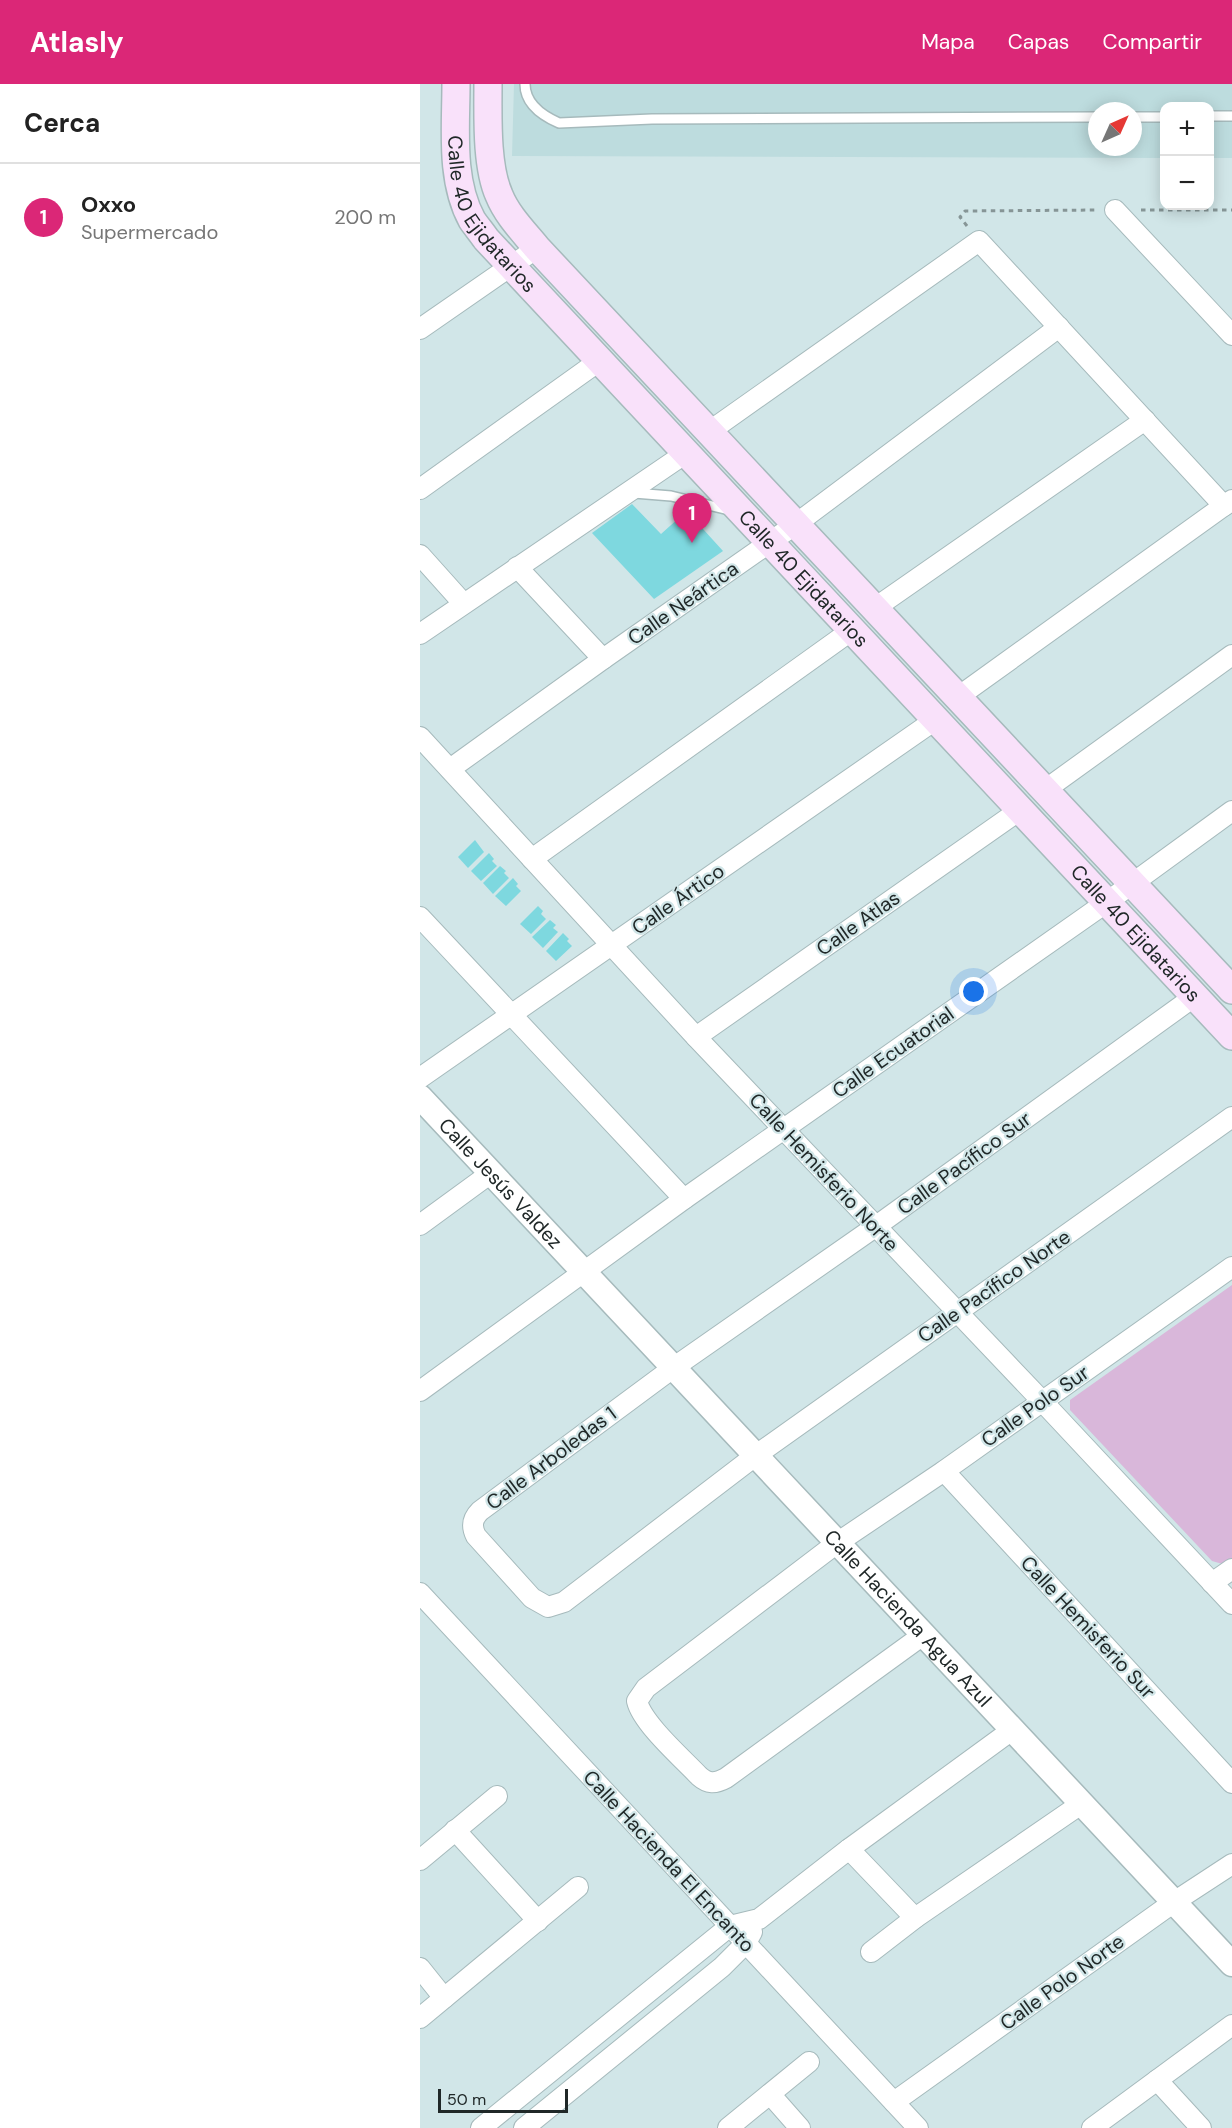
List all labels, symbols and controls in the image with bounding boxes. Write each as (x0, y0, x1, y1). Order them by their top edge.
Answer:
text: Atlasly (30, 24, 124, 61)
text: Mapa (921, 28, 975, 56)
text: Capas (1008, 28, 1069, 56)
text: Compartir (1102, 28, 1202, 56)
north arrow (1088, 102, 1142, 156)
map controls (1160, 102, 1214, 210)
button: + (1160, 102, 1214, 156)
text: Cerca (24, 106, 100, 140)
street label: Calle 40 Ejidatarios (442, 135, 542, 298)
button: − (1160, 156, 1214, 210)
text: Oxxo (81, 190, 136, 219)
text: 1 (40, 204, 47, 230)
text: 200 m (334, 204, 396, 230)
text: Supermercado (81, 219, 218, 245)
pin: 1 (672, 494, 712, 543)
street label: Calle 40 Ejidatarios (733, 504, 874, 653)
street label: Calle Neártica (623, 555, 743, 651)
street label: Calle Ártico (627, 858, 729, 940)
street label: Calle 40 Ejidatarios (1065, 859, 1206, 1007)
street label: Calle Atlas (811, 885, 905, 961)
your location (959, 977, 988, 1006)
street label: Calle Ecuatorial (827, 1000, 959, 1104)
street label: Calle Hemisferio Norte (744, 1087, 904, 1257)
street label: Calle Pacífico Sur (892, 1106, 1036, 1220)
street label: Calle Jesús Valdez (433, 1112, 568, 1254)
street label: Calle Pacífico Norte (913, 1224, 1075, 1348)
street label: Calle Polo Sur (976, 1359, 1094, 1453)
street label: Calle Arboledas 1 (481, 1400, 621, 1516)
street label: Calle Hacienda Agua Azul (819, 1524, 997, 1712)
street label: Calle Hemisferio Sur (1015, 1550, 1161, 1704)
street label: Calle Hacienda El Encanto (578, 1764, 760, 1958)
street label: Calle Polo Norte (995, 1928, 1129, 2036)
scale bar (438, 2086, 568, 2114)
text: 50 m (447, 2089, 486, 2110)

